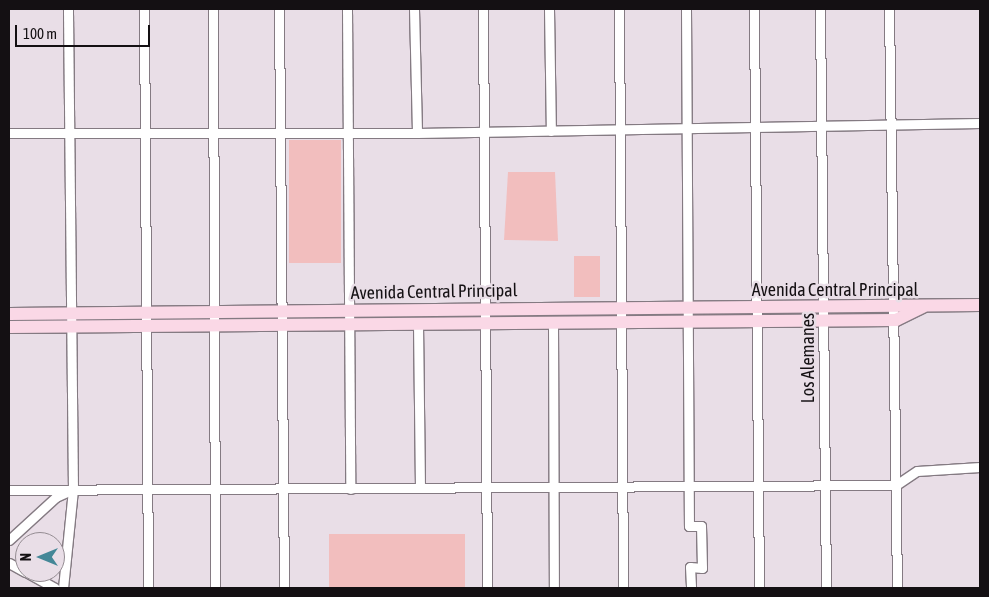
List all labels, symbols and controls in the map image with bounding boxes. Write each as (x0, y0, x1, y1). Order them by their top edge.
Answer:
scale bar (18, 15, 152, 47)
text: 100 m (23, 25, 57, 42)
street label: Avenida Central Principal (752, 279, 918, 301)
street label: Avenida Central Principal (350, 280, 518, 304)
street label: Los Alemanes (797, 313, 819, 403)
north arrow (15, 532, 65, 582)
text: N (18, 553, 34, 561)

